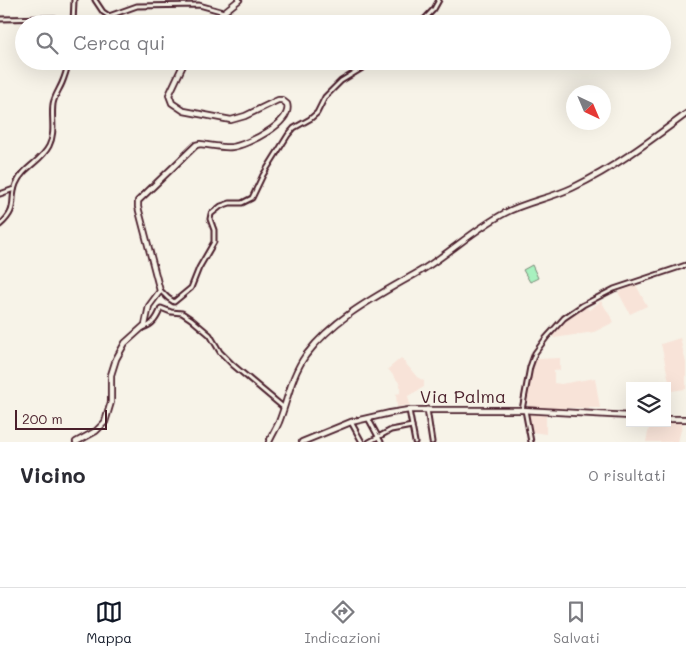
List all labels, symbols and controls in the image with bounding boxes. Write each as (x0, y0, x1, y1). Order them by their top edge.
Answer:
search box (15, 15, 671, 70)
icon: search (33, 29, 61, 57)
text: Cerca qui (73, 30, 165, 55)
north arrow (566, 85, 611, 130)
map controls (626, 382, 671, 427)
button: layers (626, 382, 671, 427)
street label: Via Palma (420, 384, 506, 408)
scale bar (15, 407, 108, 430)
text: 200 m (22, 409, 63, 428)
text: Vicino (20, 461, 85, 488)
text: 0 risultati (589, 464, 666, 485)
tab: Mappa (86, 598, 132, 647)
tab: Indicazioni (304, 598, 381, 647)
tab: Salvati (553, 598, 600, 647)

